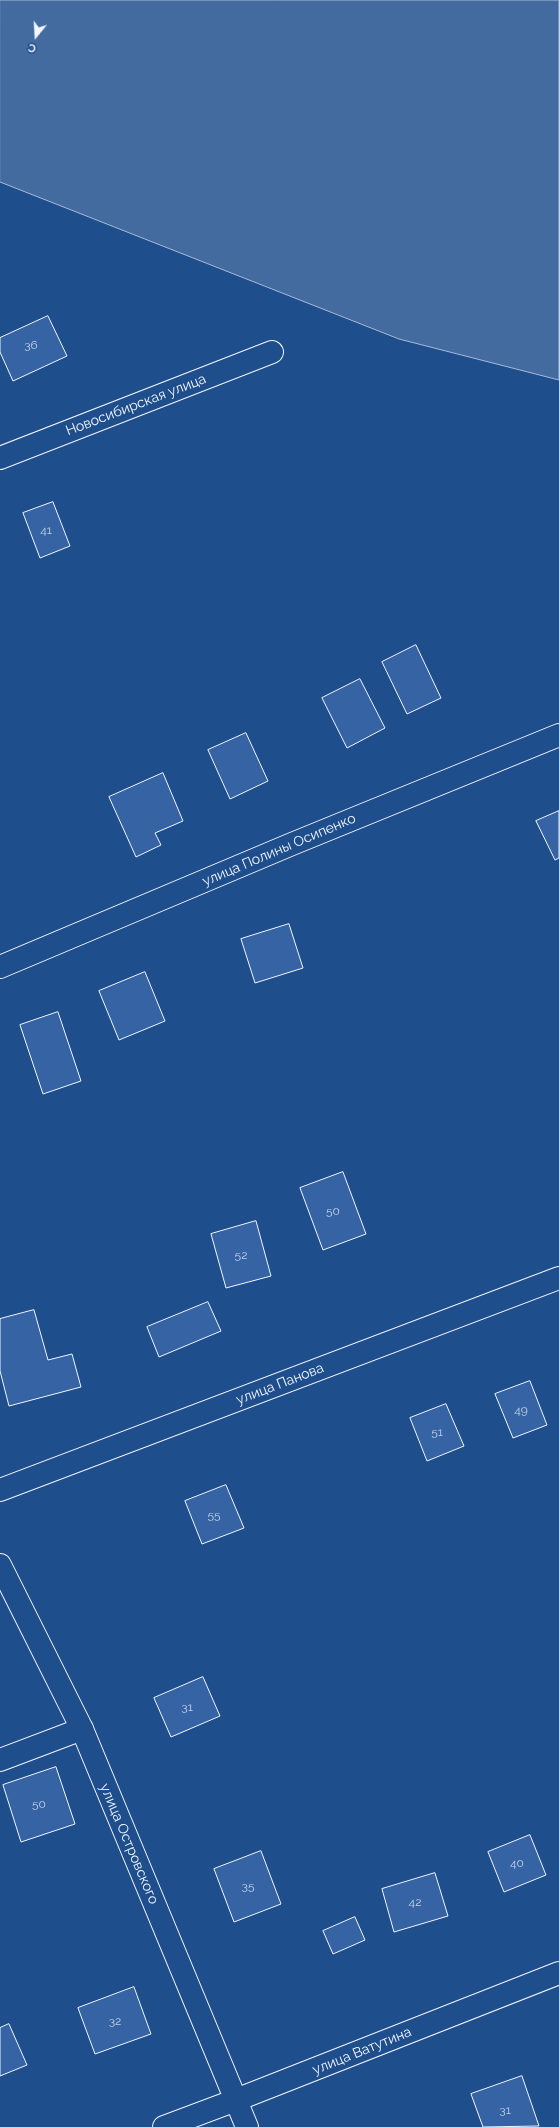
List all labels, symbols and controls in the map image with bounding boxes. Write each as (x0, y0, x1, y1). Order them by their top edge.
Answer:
north arrow (16, 16, 56, 56)
text: С (27, 41, 38, 55)
house number: 36 (24, 338, 38, 352)
street label: Новосибирская улица (64, 370, 208, 440)
house number: 41 (40, 523, 52, 537)
street label: улица Полины Осипенко (200, 810, 358, 890)
house number: 50 (326, 1204, 340, 1218)
house number: 52 (235, 1248, 247, 1262)
street label: улица Панова (234, 1360, 326, 1408)
house number: 49 (514, 1403, 528, 1417)
house number: 51 (431, 1425, 443, 1439)
house number: 55 (207, 1508, 221, 1522)
house number: 31 (181, 1700, 193, 1714)
street label: улица Островского (96, 1781, 162, 1907)
house number: 50 (32, 1797, 46, 1811)
house number: 40 (510, 1856, 524, 1870)
house number: 35 (242, 1879, 254, 1893)
house number: 42 (409, 1895, 421, 1909)
house number: 32 (109, 2014, 121, 2028)
street label: улица Ватутина (310, 2024, 414, 2078)
house number: 31 (499, 2103, 511, 2117)

